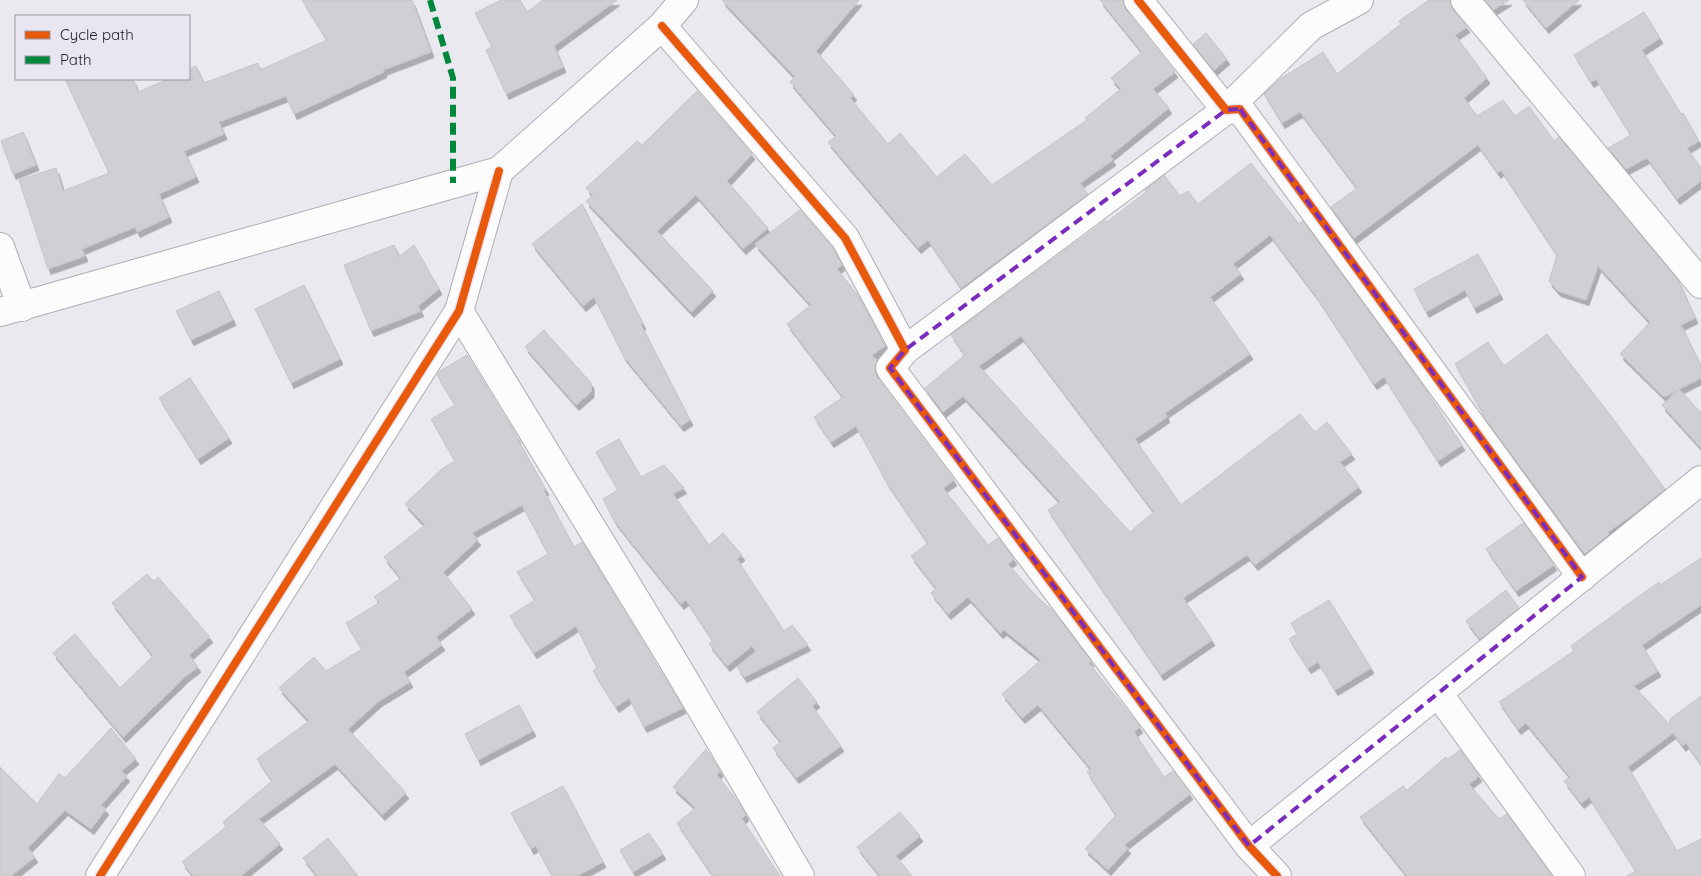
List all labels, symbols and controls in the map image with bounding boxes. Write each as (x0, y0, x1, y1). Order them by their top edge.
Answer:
legend (15, 15, 190, 80)
text: Cycle path (60, 25, 134, 44)
text: Path (60, 50, 92, 69)

